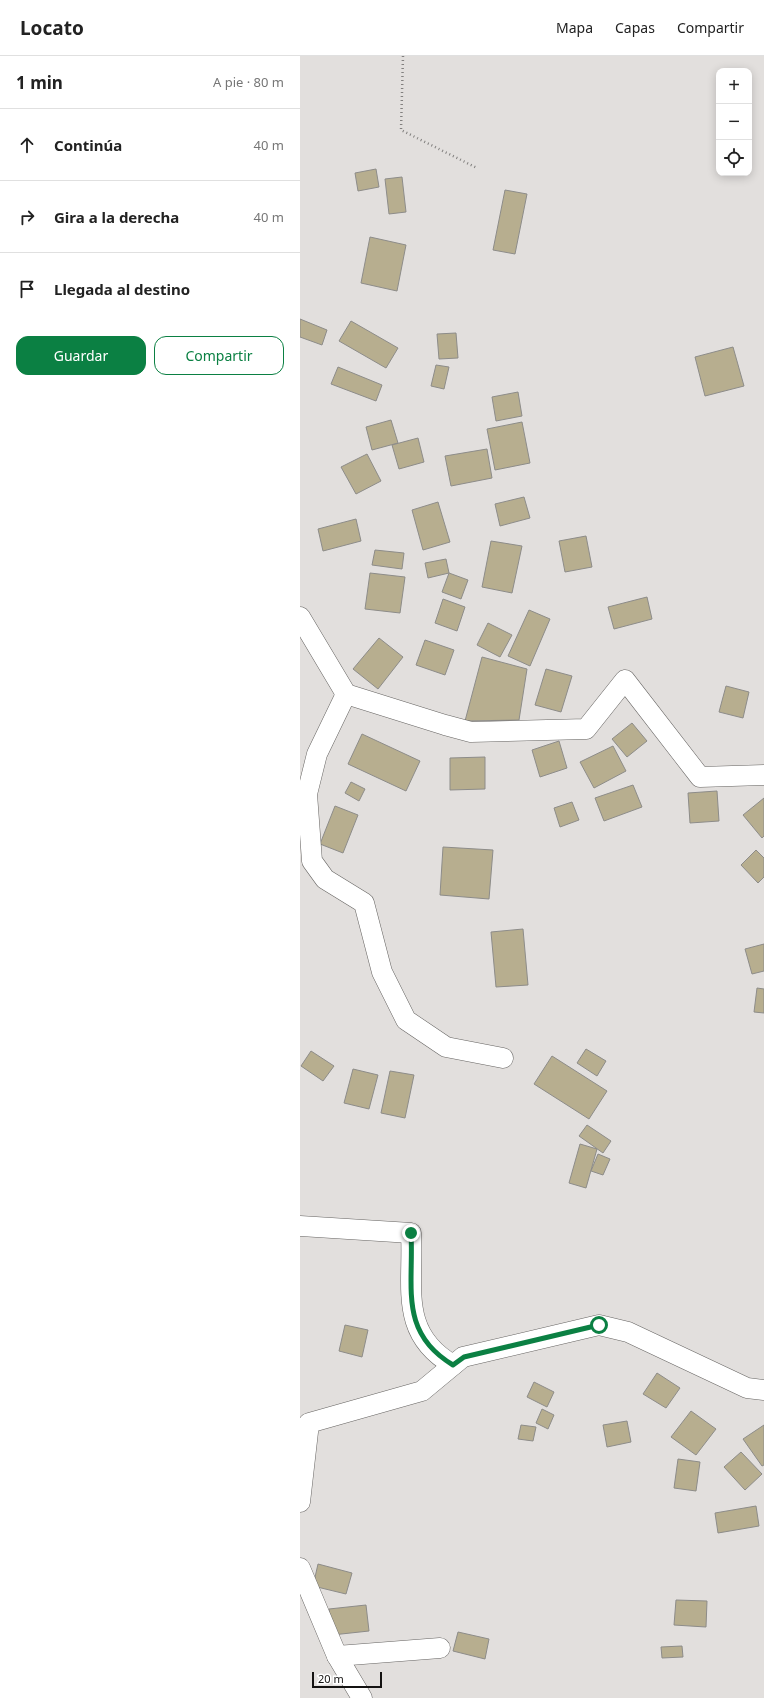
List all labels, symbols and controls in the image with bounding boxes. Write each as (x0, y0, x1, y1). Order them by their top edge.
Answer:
text: Locato (20, 15, 84, 41)
text: Mapa (556, 18, 593, 37)
text: Capas (615, 18, 655, 37)
text: Compartir (677, 18, 744, 37)
map controls (716, 68, 752, 176)
button: + (716, 68, 752, 104)
text: 1 min (16, 71, 63, 94)
text: A pie · 80 m (213, 73, 284, 91)
button: − (716, 104, 752, 140)
icon: ahead (16, 134, 38, 156)
text: Continúa (54, 135, 122, 155)
text: 40 m (254, 136, 284, 154)
button: locate (716, 140, 752, 176)
icon: right (16, 206, 38, 228)
text: Gira a la derecha (54, 207, 179, 227)
text: 40 m (254, 208, 284, 226)
icon: arrive (16, 278, 38, 300)
text: Llegada al destino (54, 279, 190, 299)
button: Guardar (16, 336, 146, 375)
button: Compartir (154, 336, 284, 375)
route end (402, 1224, 420, 1242)
route start (590, 1316, 608, 1334)
scale bar (312, 1670, 382, 1689)
text: 20 m (318, 1671, 344, 1686)

